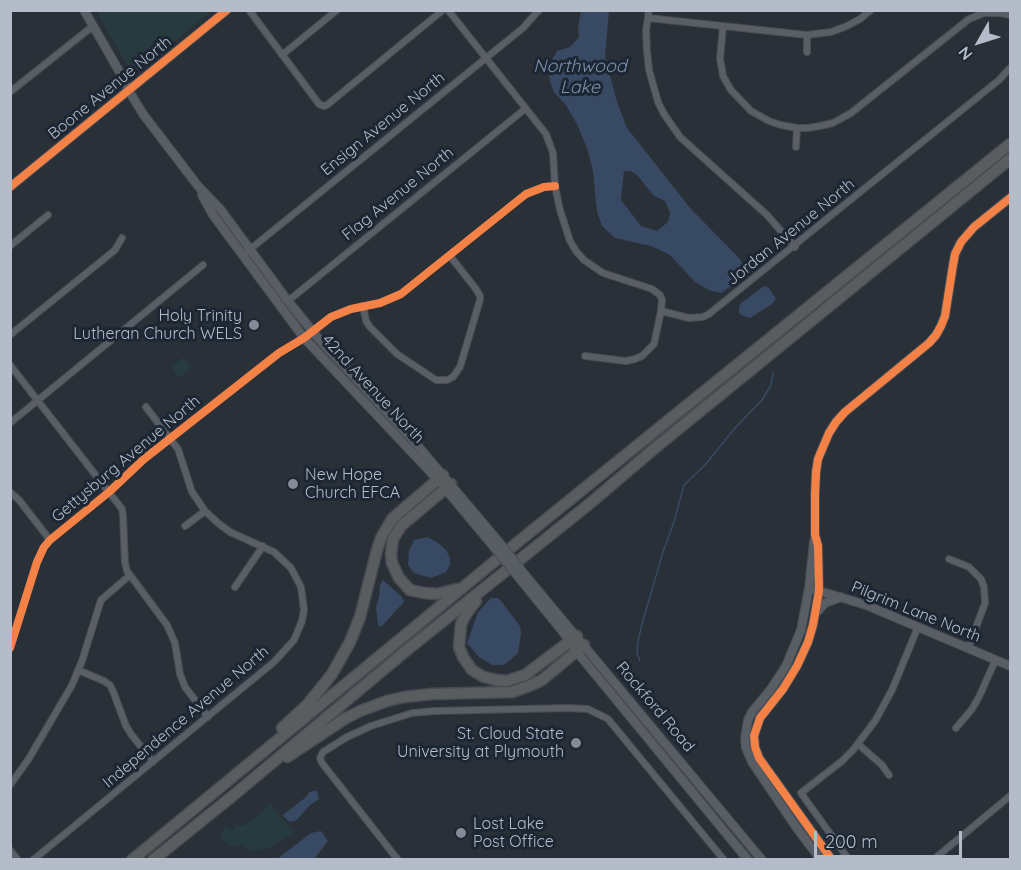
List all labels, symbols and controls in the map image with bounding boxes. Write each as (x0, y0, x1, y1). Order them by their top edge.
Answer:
north arrow (949, 12, 1009, 72)
street label: Boone Avenue North (44, 32, 176, 144)
text: N (954, 42, 976, 64)
water label: Northwood Lake (533, 56, 627, 98)
street label: Ensign Avenue North (317, 68, 449, 180)
street label: Flag Avenue North (338, 143, 458, 245)
street label: Jordan Avenue North (723, 175, 859, 289)
place label: Holy Trinity Lutheran Church WELS (73, 306, 242, 344)
marker: Holy Trinity Lutheran Church WELS (247, 318, 261, 332)
street label: 42nd Avenue North (318, 331, 428, 447)
street label: Gettysburg Avenue North (48, 391, 204, 527)
place label: New Hope Church EFCA (305, 465, 400, 503)
marker: New Hope Church EFCA (286, 477, 300, 491)
street label: Pilgrim Lane North (848, 577, 984, 647)
street label: Independence Avenue North (99, 642, 273, 792)
street label: Rockford Road (612, 658, 698, 756)
place label: St. Cloud State University at Plymouth (397, 724, 564, 762)
marker: St. Cloud State University at Plymouth (569, 736, 583, 750)
place label: Lost Lake Post Office (473, 814, 554, 852)
scale bar (817, 819, 966, 857)
marker: Lost Lake Post Office (454, 826, 468, 840)
text: 200 m (825, 830, 878, 853)

